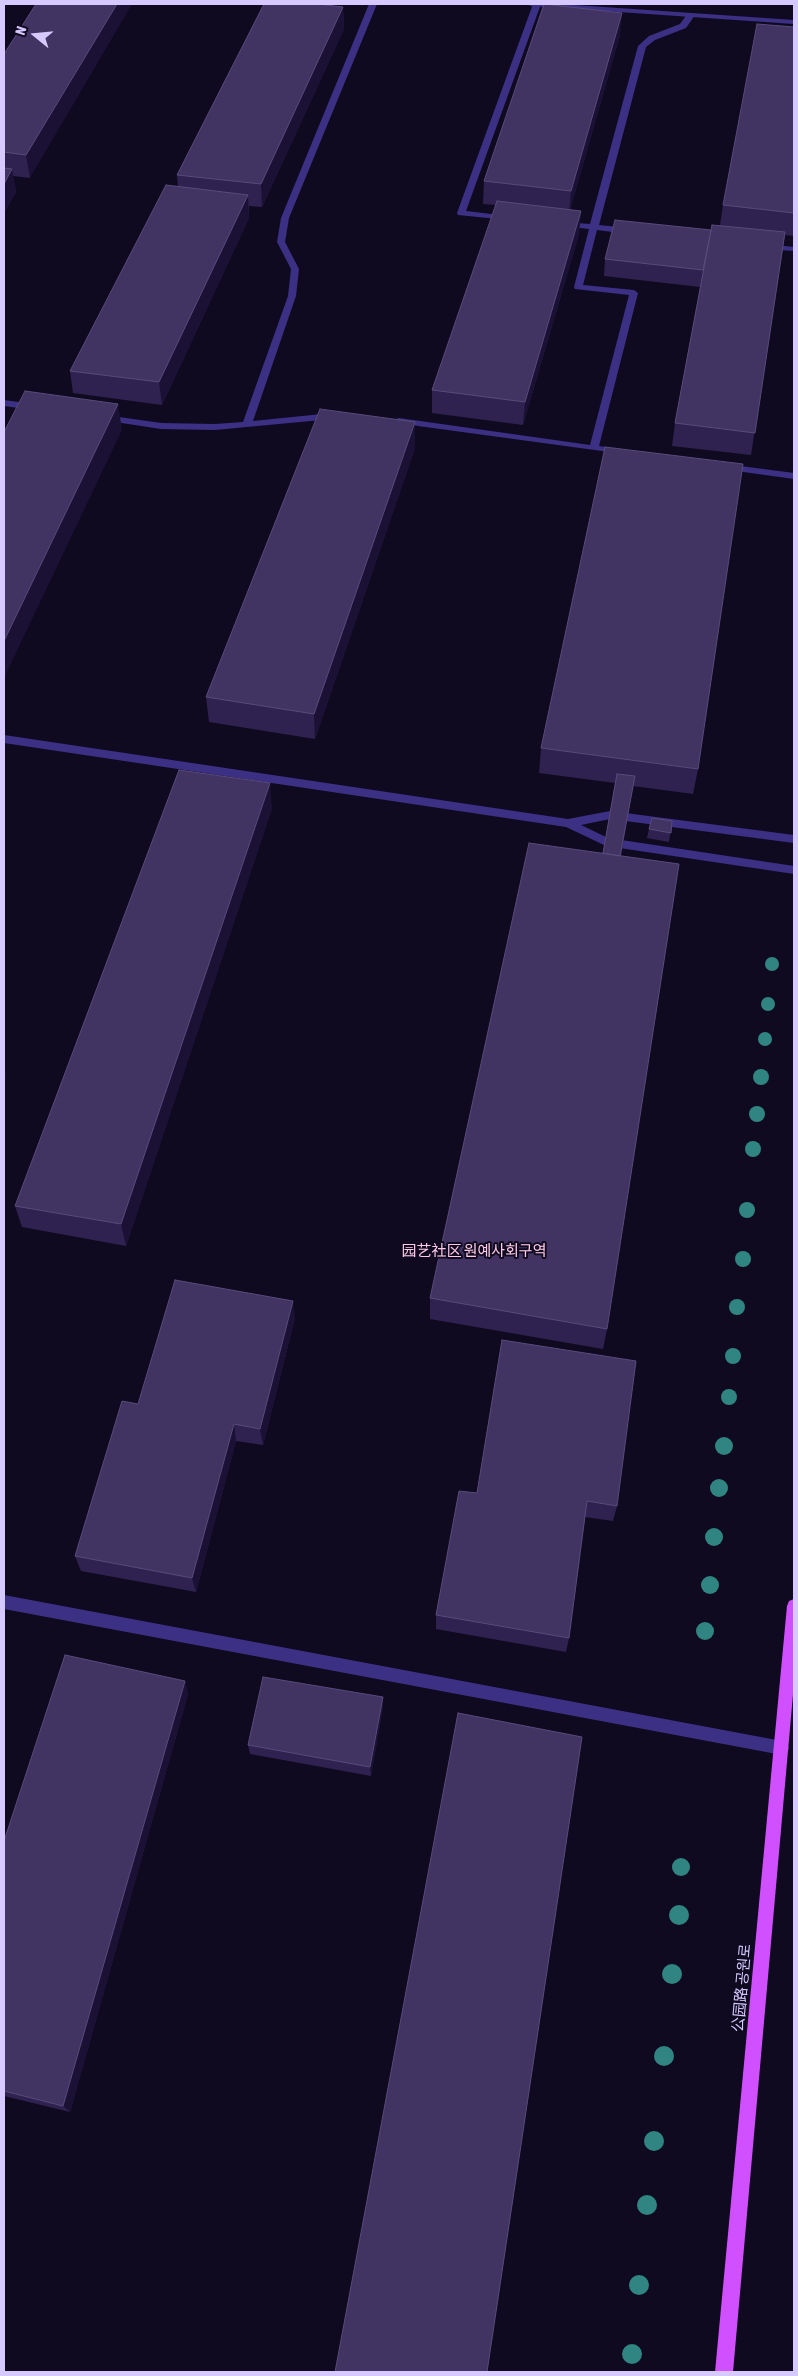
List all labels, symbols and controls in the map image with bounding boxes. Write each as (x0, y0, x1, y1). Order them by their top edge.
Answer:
north arrow (10, 10, 60, 60)
text: N (12, 24, 30, 37)
district label: 园艺社区 원예사회구역 (402, 1242, 546, 1260)
street label: 公园路 공원로 (729, 1943, 755, 2033)

